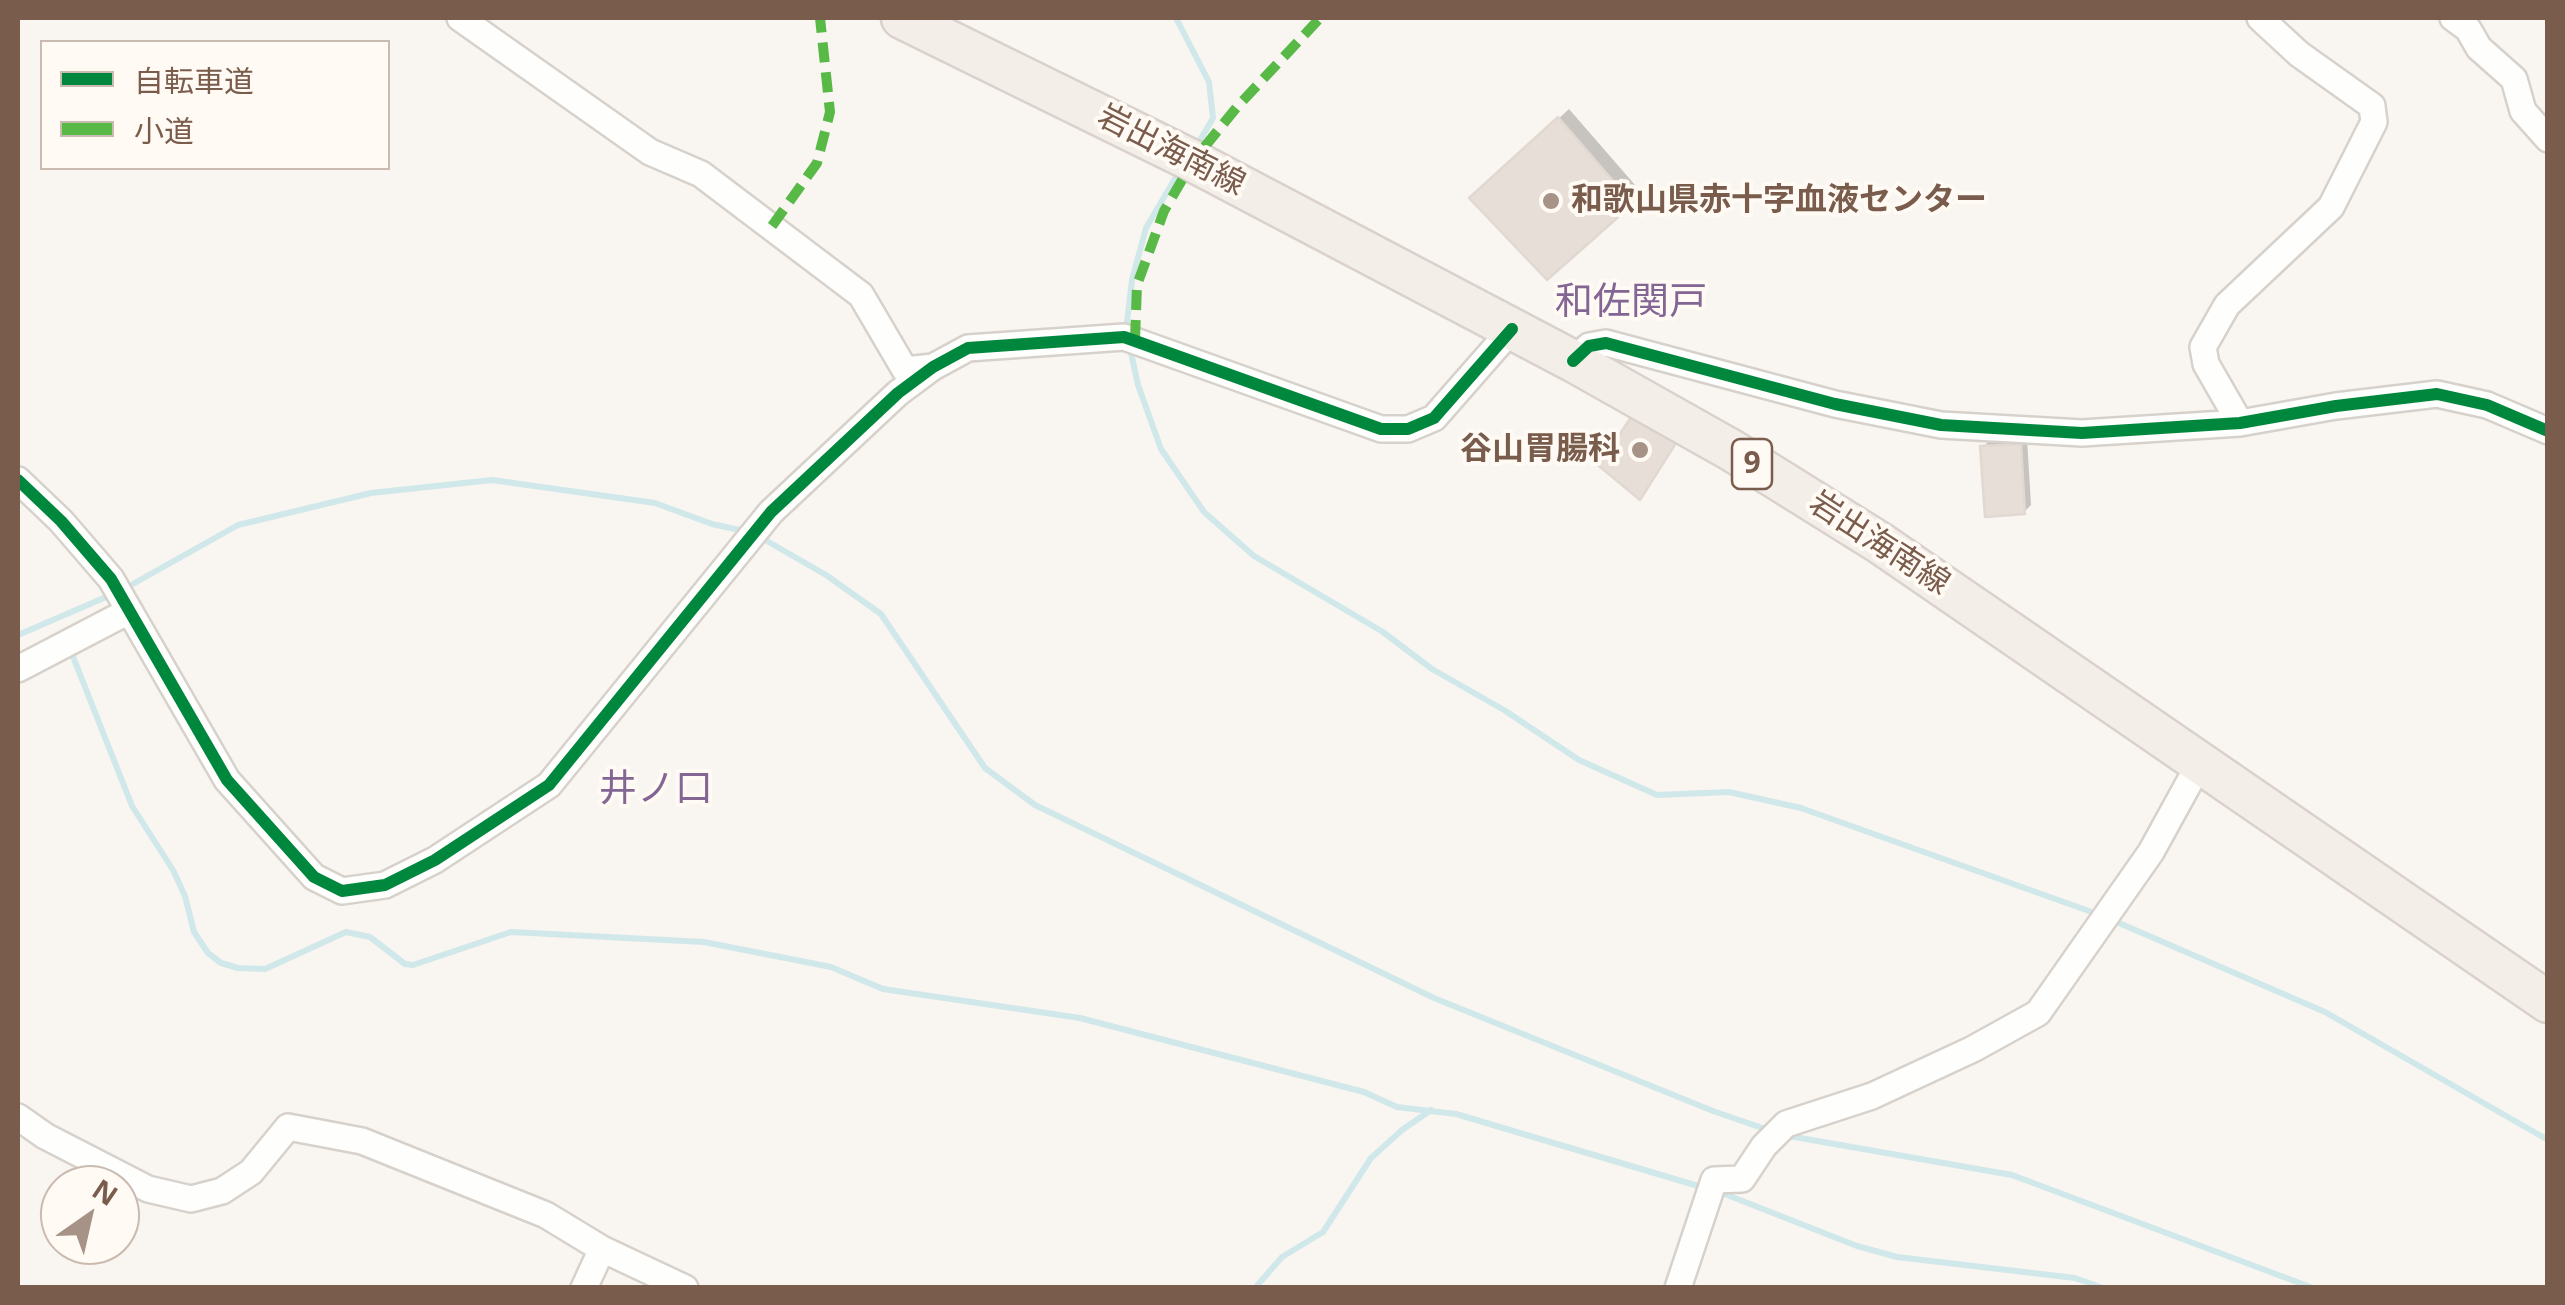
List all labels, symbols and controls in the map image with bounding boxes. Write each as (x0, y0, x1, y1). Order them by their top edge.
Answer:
legend (40, 40, 390, 170)
text: 自転車道 (134, 60, 254, 101)
street label: 岩出海南線 (1091, 98, 1251, 204)
text: 小道 (134, 110, 194, 151)
place label: 和歌山県赤十字血液センター (1571, 182, 1987, 220)
marker: 和歌山県赤十字血液センター (1540, 190, 1562, 212)
district label: 和佐関戸 (1555, 280, 1707, 326)
place label: 谷山胃腸科 (1460, 431, 1620, 469)
marker: 谷山胃腸科 (1629, 439, 1651, 461)
road number: 9 (1732, 439, 1772, 489)
street label: 岩出海南線 (1801, 484, 1957, 604)
district label: 井ノ口 (599, 767, 713, 813)
north arrow (40, 1165, 140, 1265)
text: N (86, 1170, 126, 1214)

